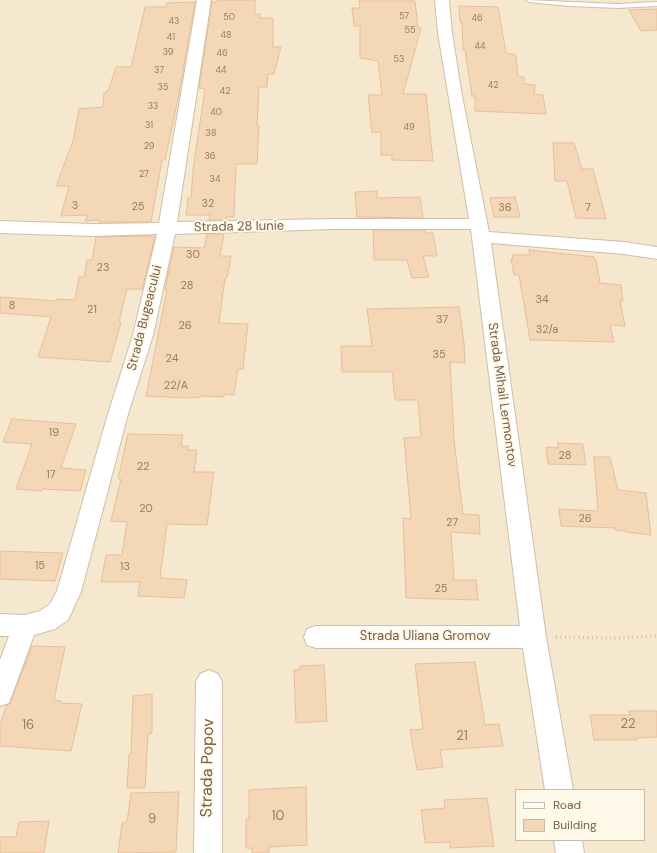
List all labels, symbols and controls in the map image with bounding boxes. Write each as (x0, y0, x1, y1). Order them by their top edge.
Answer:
house number: 57 (399, 12, 409, 22)
house number: 50 (223, 13, 235, 23)
house number: 46 (471, 14, 483, 24)
house number: 43 (169, 17, 179, 27)
house number: 55 (405, 26, 415, 36)
house number: 48 (221, 31, 231, 41)
house number: 41 (167, 33, 175, 43)
house number: 44 (475, 42, 485, 52)
house number: 39 (163, 48, 173, 58)
house number: 46 (216, 49, 228, 59)
house number: 53 (394, 55, 404, 65)
house number: 37 (154, 66, 164, 76)
house number: 44 (216, 66, 226, 76)
house number: 42 (488, 81, 498, 91)
house number: 35 (158, 83, 168, 93)
house number: 42 (220, 87, 230, 97)
house number: 33 (148, 102, 158, 112)
house number: 40 (210, 108, 222, 118)
house number: 31 (145, 121, 153, 131)
house number: 49 (403, 123, 415, 133)
house number: 38 (206, 129, 216, 139)
house number: 29 (144, 142, 154, 152)
house number: 36 (205, 152, 215, 162)
house number: 27 (139, 170, 149, 180)
house number: 34 (210, 175, 220, 185)
house number: 32 (202, 197, 214, 211)
house number: 3 (72, 199, 78, 213)
house number: 25 (131, 200, 145, 214)
house number: 36 (498, 201, 512, 215)
house number: 7 (585, 201, 591, 215)
street label: Strada 28 Iunie (194, 218, 284, 236)
house number: 30 (186, 248, 200, 262)
house number: 23 (97, 261, 109, 275)
street label: Strada Bugeacului (124, 264, 166, 372)
house number: 28 (181, 279, 193, 293)
house number: 34 (535, 293, 549, 307)
house number: 8 (9, 299, 15, 313)
house number: 21 (87, 303, 97, 317)
house number: 37 (436, 313, 448, 327)
house number: 26 (178, 319, 192, 333)
street label: Strada Mihail Lermontov (484, 322, 520, 468)
house number: 32/a (536, 323, 558, 337)
house number: 35 (432, 348, 446, 362)
house number: 24 (166, 352, 178, 366)
house number: 22/A (164, 379, 188, 393)
house number: 19 (49, 426, 59, 440)
house number: 28 (559, 449, 571, 463)
house number: 22 (137, 460, 149, 474)
house number: 17 (46, 468, 56, 482)
house number: 20 (139, 502, 153, 516)
house number: 26 (578, 512, 592, 526)
house number: 27 (446, 516, 458, 530)
house number: 15 (35, 559, 45, 573)
house number: 13 (120, 560, 130, 574)
house number: 25 (434, 582, 448, 596)
street label: Strada Uliana Gromov (360, 629, 490, 645)
house number: 22 (621, 717, 635, 733)
house number: 16 (22, 718, 34, 734)
street label: Strada Popov (198, 718, 218, 818)
house number: 21 (456, 729, 468, 745)
legend (515, 789, 645, 841)
text: Road (553, 797, 581, 813)
house number: 10 (272, 809, 284, 825)
house number: 9 (148, 812, 156, 828)
text: Building (553, 817, 597, 833)

